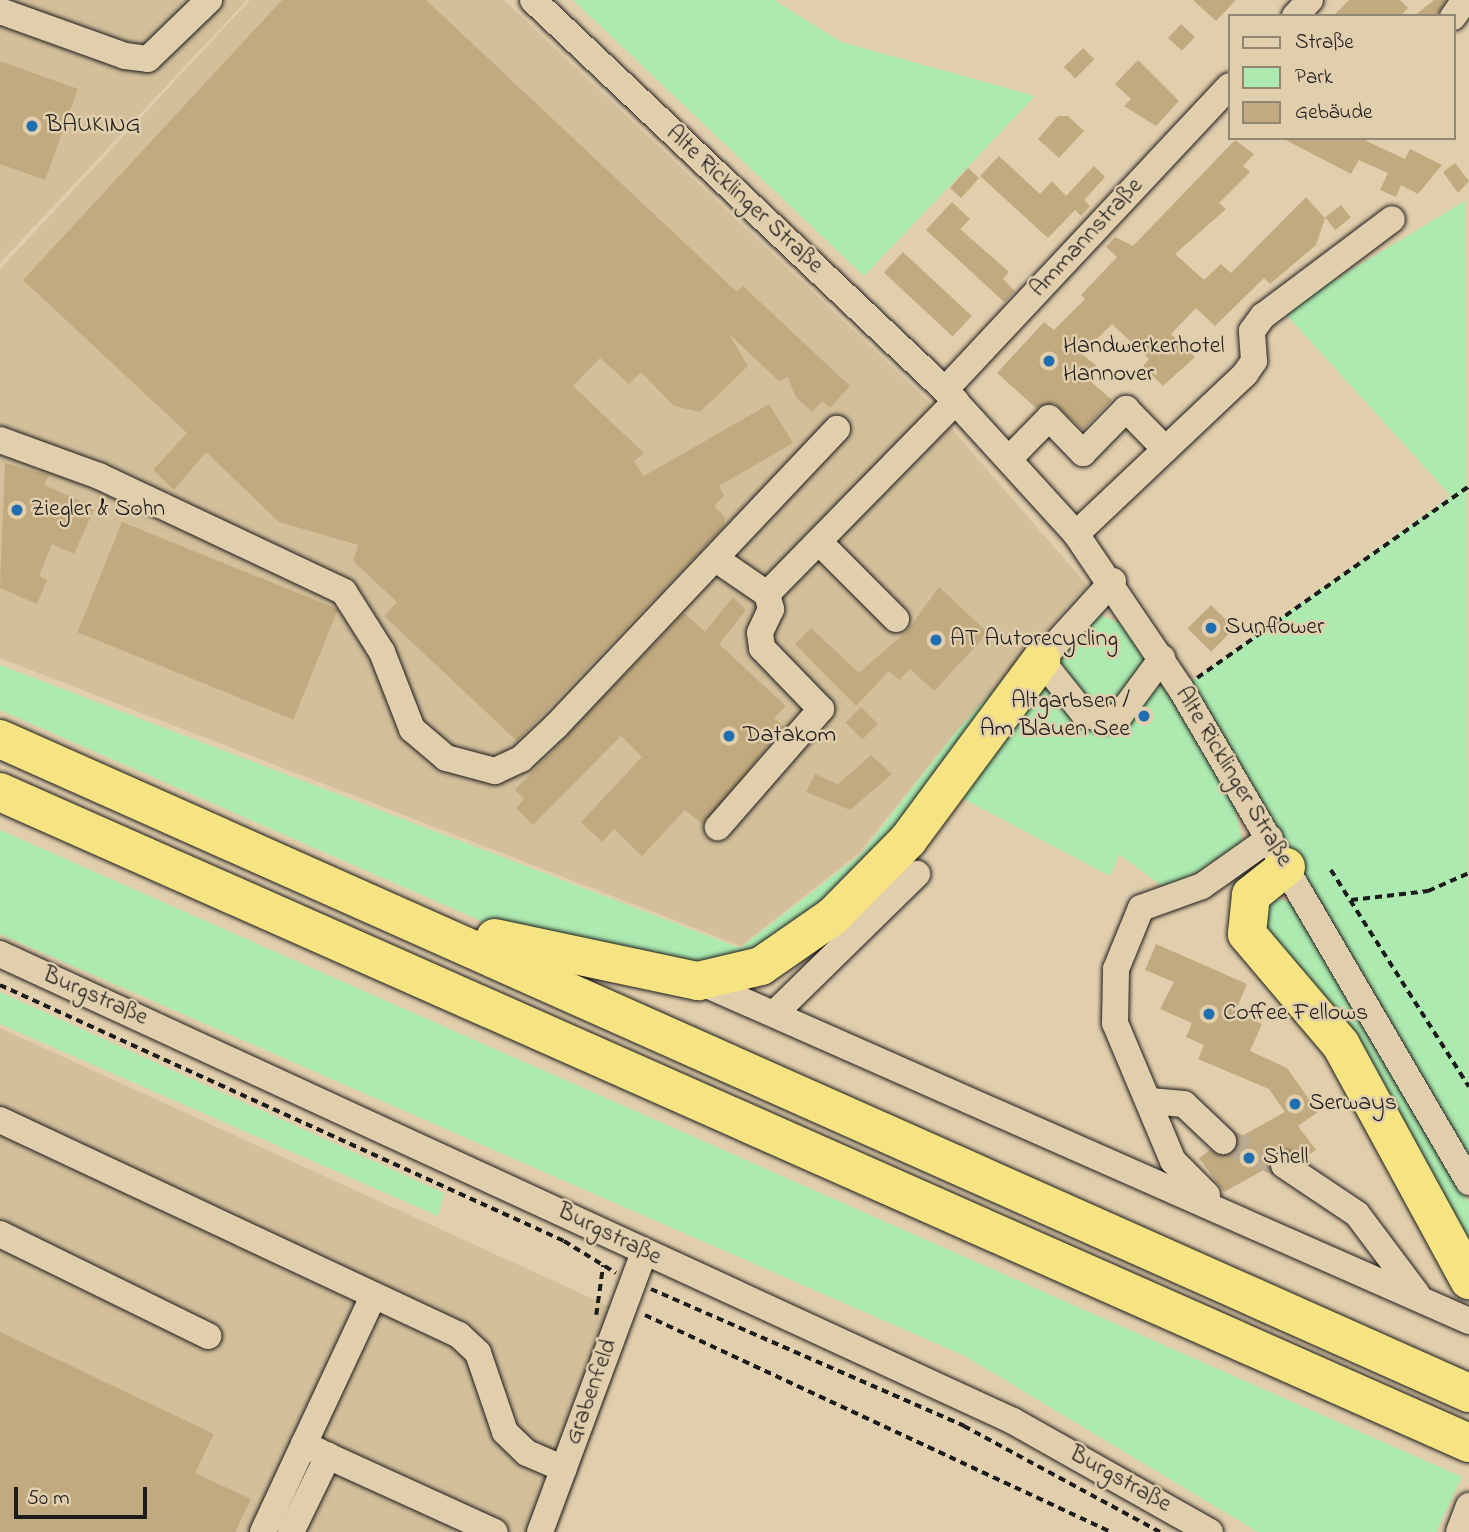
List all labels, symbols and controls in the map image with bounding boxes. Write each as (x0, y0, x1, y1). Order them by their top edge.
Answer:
legend (1228, 14, 1455, 140)
text: Straße (1295, 28, 1354, 58)
text: Park (1295, 63, 1333, 93)
text: Gebäude (1295, 98, 1372, 128)
place label: BAUKING (46, 112, 141, 140)
marker: BAUKING (24, 118, 40, 134)
street label: Alte Ricklinger Straße (659, 120, 829, 280)
street label: Ammannstraße (1024, 172, 1150, 304)
place label: Handwerkerhotel Hannover (1063, 333, 1225, 389)
marker: Handwerkerhotel Hannover (1041, 353, 1057, 369)
place label: Ziegler & Sohn (31, 496, 165, 524)
marker: Ziegler & Sohn (9, 502, 25, 518)
place label: Sunflower (1225, 614, 1324, 642)
marker: Sunflower (1203, 620, 1219, 636)
place label: AT Autorecycling (950, 626, 1118, 654)
marker: AT Autorecycling (928, 632, 944, 648)
street label: Alte Ricklinger Straße (1168, 682, 1298, 872)
place label: Altgarbsen / Am Blauen See (980, 688, 1130, 744)
marker: Altgarbsen / Am Blauen See (1136, 708, 1152, 724)
place label: Datakom (743, 722, 836, 750)
marker: Datakom (721, 728, 737, 744)
street label: Burgstraße (38, 961, 152, 1033)
place label: Coffee Fellows (1223, 1000, 1368, 1028)
marker: Coffee Fellows (1201, 1006, 1217, 1022)
place label: Serways (1309, 1090, 1397, 1118)
marker: Serways (1287, 1096, 1303, 1112)
place label: Shell (1263, 1144, 1309, 1172)
marker: Shell (1241, 1150, 1257, 1166)
street label: Burgstraße (552, 1198, 666, 1272)
street label: Grabenfeld (560, 1335, 624, 1449)
street label: Burgstraße (1064, 1440, 1176, 1520)
scale bar (18, 1472, 150, 1516)
text: 50 m (27, 1484, 70, 1514)

